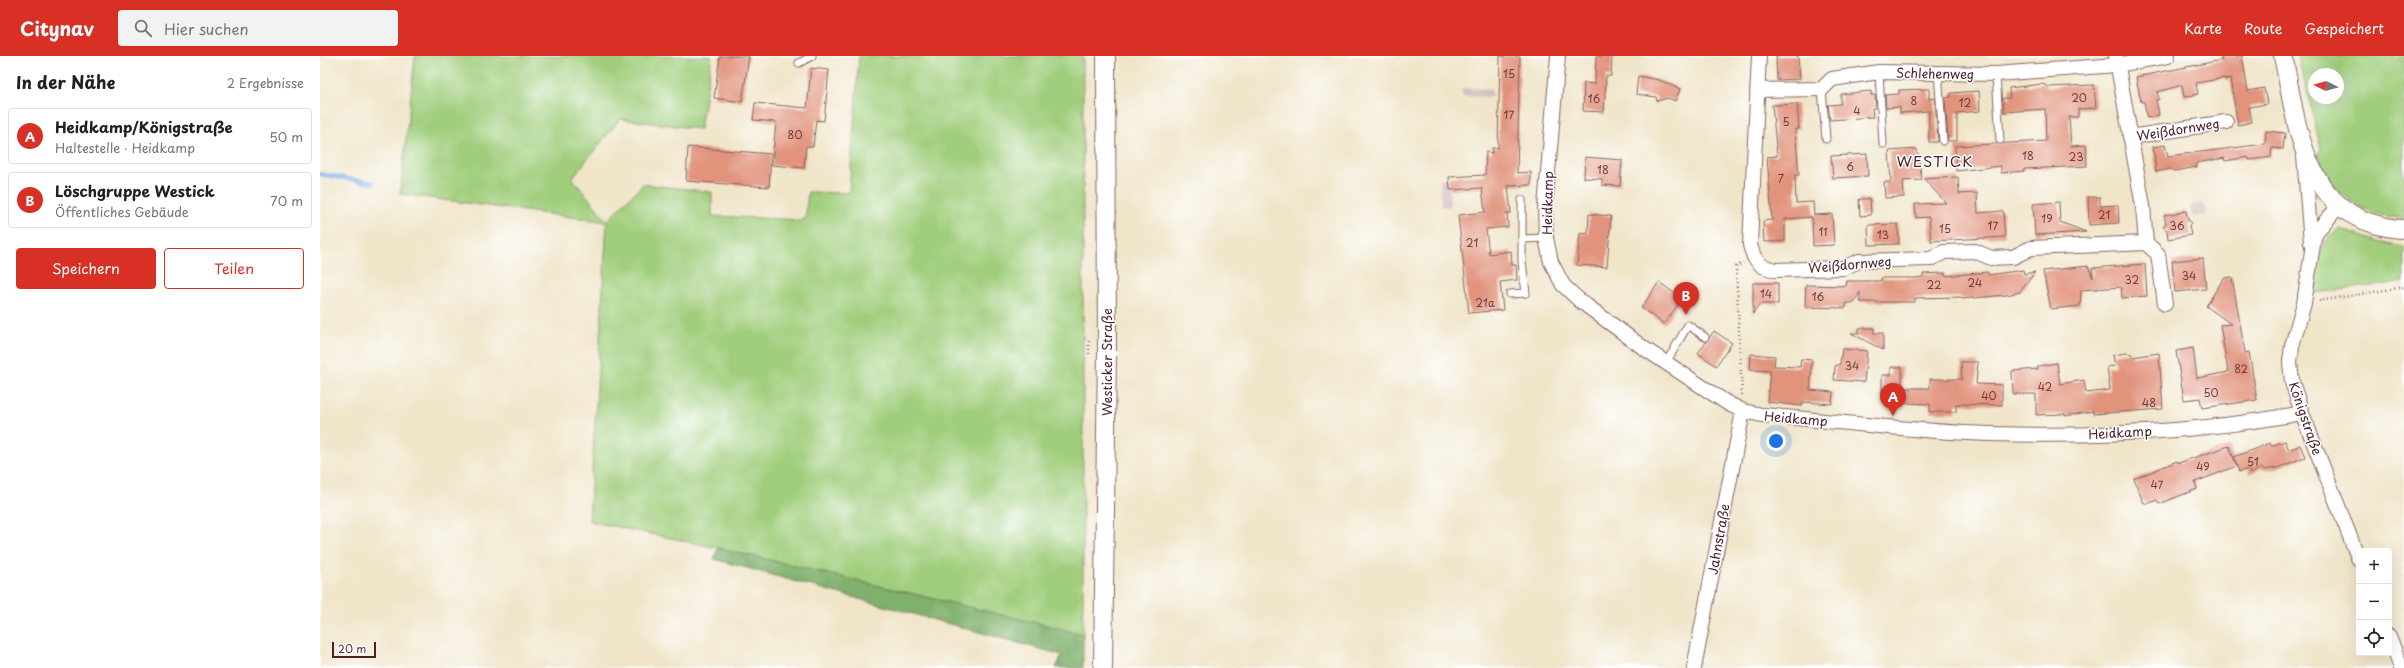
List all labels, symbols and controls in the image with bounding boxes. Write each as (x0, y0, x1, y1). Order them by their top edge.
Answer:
search box (118, 10, 398, 46)
text: Citynav (20, 14, 94, 42)
icon: search (132, 17, 154, 39)
text: Hier suchen (164, 17, 249, 40)
text: Karte (2184, 18, 2222, 39)
text: Route (2244, 18, 2282, 39)
text: Gespeichert (2304, 18, 2384, 39)
street label: Schlehenweg (1896, 63, 1974, 83)
house number: 15 (1503, 65, 1515, 82)
north arrow (2308, 68, 2344, 104)
text: In der Nähe (16, 69, 115, 95)
text: 2 Ergebnisse (227, 73, 304, 92)
house number: 20 (2071, 89, 2087, 106)
house number: 16 (1588, 90, 1601, 107)
house number: 8 (1911, 92, 1918, 109)
house number: 12 (1959, 94, 1972, 111)
house number: 4 (1853, 102, 1861, 119)
house number: 17 (1504, 106, 1515, 123)
house number: 5 (1782, 113, 1790, 130)
street label: Weißdornweg (2135, 113, 2221, 145)
text: Heidkamp/Königstraße (55, 115, 233, 138)
house number: 80 (788, 126, 802, 143)
text: A (25, 127, 35, 146)
text: 50 m (269, 127, 303, 146)
text: Haltestelle · Heidkamp (55, 138, 195, 157)
house number: 18 (2022, 147, 2034, 164)
house number: 23 (2069, 148, 2083, 165)
district label: WESTICK (1896, 149, 1974, 172)
house number: 6 (1846, 158, 1854, 175)
house number: 18 (1597, 161, 1609, 178)
house number: 7 (1778, 170, 1784, 187)
street label: Heidkamp (1537, 171, 1557, 235)
text: Löschgruppe Westick (55, 179, 215, 202)
text: B (26, 191, 34, 210)
text: 70 m (270, 191, 303, 210)
text: Öffentliches Gebäude (55, 202, 189, 221)
house number: 21 (2098, 206, 2110, 223)
house number: 19 (2041, 210, 2053, 227)
house number: 17 (1988, 217, 1999, 234)
house number: 36 (2170, 217, 2185, 234)
house number: 15 (1939, 220, 1951, 237)
house number: 11 (1818, 223, 1828, 240)
house number: 13 (1877, 226, 1889, 243)
house number: 21 (1466, 234, 1478, 251)
button: Speichern (16, 248, 156, 289)
button: Teilen (164, 248, 304, 289)
street label: Weißdornweg (1808, 251, 1892, 277)
house number: 34 (2182, 267, 2196, 284)
house number: 32 (2125, 271, 2140, 288)
house number: 24 (1968, 274, 1982, 291)
house number: 22 (1927, 276, 1941, 293)
pin: B (1673, 282, 1699, 315)
house number: 14 (1760, 285, 1772, 302)
house number: 16 (1812, 288, 1825, 305)
house number: 21a (1475, 294, 1495, 311)
street label: Westicker Straße (1097, 308, 1116, 416)
house number: 34 (1845, 357, 1859, 374)
house number: 82 (2234, 360, 2248, 377)
house number: 42 (2038, 378, 2053, 395)
street label: Königstraße (2285, 379, 2327, 457)
pin: A (1880, 383, 1906, 416)
house number: 50 (2203, 384, 2219, 401)
house number: 40 (1981, 387, 1997, 404)
house number: 48 (2142, 394, 2156, 411)
street label: Heidkamp (1763, 406, 1829, 430)
street label: Heidkamp (2088, 421, 2152, 443)
your location (1766, 431, 1786, 451)
house number: 51 (2247, 453, 2259, 470)
house number: 49 (2196, 458, 2210, 475)
house number: 47 (2151, 476, 2164, 493)
street label: Jahnstraße (1702, 502, 1734, 576)
map controls (2356, 548, 2392, 656)
button: + (2356, 548, 2392, 584)
button: − (2356, 584, 2392, 620)
button: locate (2356, 620, 2392, 656)
scale bar (332, 640, 376, 659)
text: 20 m (338, 640, 366, 657)

